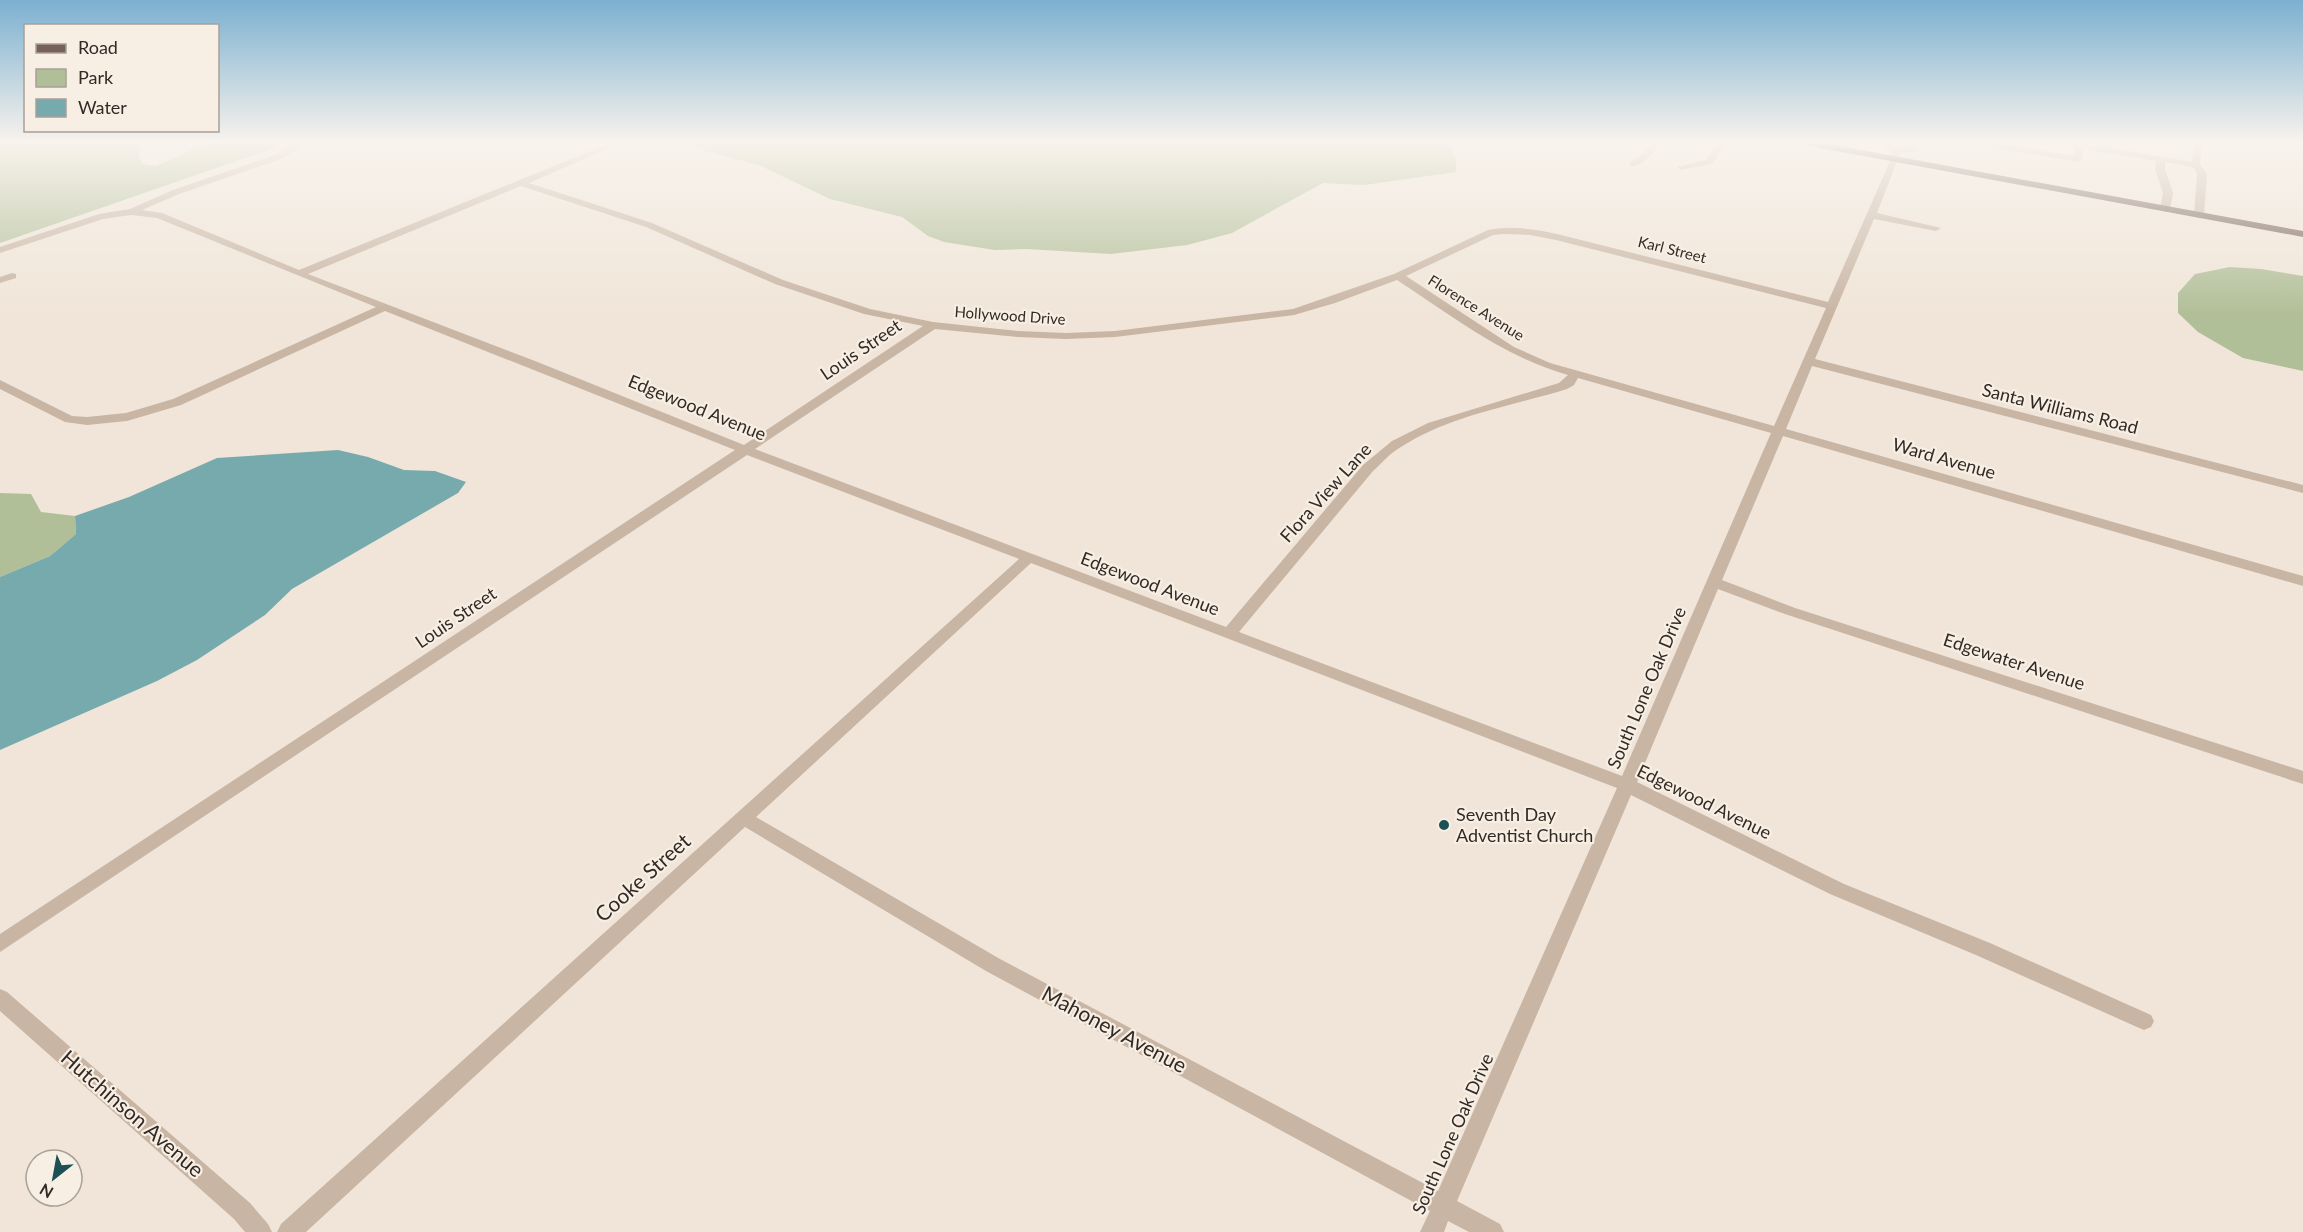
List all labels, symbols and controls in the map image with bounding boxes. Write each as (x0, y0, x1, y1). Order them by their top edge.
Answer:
legend (24, 24, 219, 132)
text: Road (78, 36, 118, 58)
text: Park (78, 66, 114, 88)
text: Water (78, 96, 127, 118)
street label: Karl Street (1636, 232, 1709, 266)
street label: Florence Avenue (1425, 270, 1528, 344)
street label: Hollywood Drive (954, 302, 1066, 328)
street label: Louis Street (816, 314, 906, 384)
street label: Edgewood Avenue (625, 369, 770, 445)
street label: Santa Williams Road (1980, 378, 2141, 438)
street label: Ward Avenue (1890, 433, 1998, 483)
street label: Flora View Lane (1275, 438, 1376, 546)
street label: Edgewood Avenue (1078, 546, 1223, 620)
street label: Louis Street (411, 582, 501, 652)
street label: South Lone Oak Drive (1602, 603, 1690, 772)
street label: Edgewater Avenue (1941, 628, 2088, 694)
street label: Edgewood Avenue (1634, 759, 1775, 843)
place label: Seventh Day Adventist Church (1456, 803, 1593, 846)
marker: Seventh Day Adventist Church (1437, 818, 1451, 832)
street label: Cooke Street (589, 827, 695, 926)
street label: Mahoney Avenue (1038, 980, 1191, 1077)
street label: Hutchinson Avenue (57, 1044, 209, 1181)
street label: South Lone Oak Drive (1407, 1050, 1497, 1217)
north arrow (24, 1148, 84, 1208)
text: N (36, 1180, 56, 1203)

